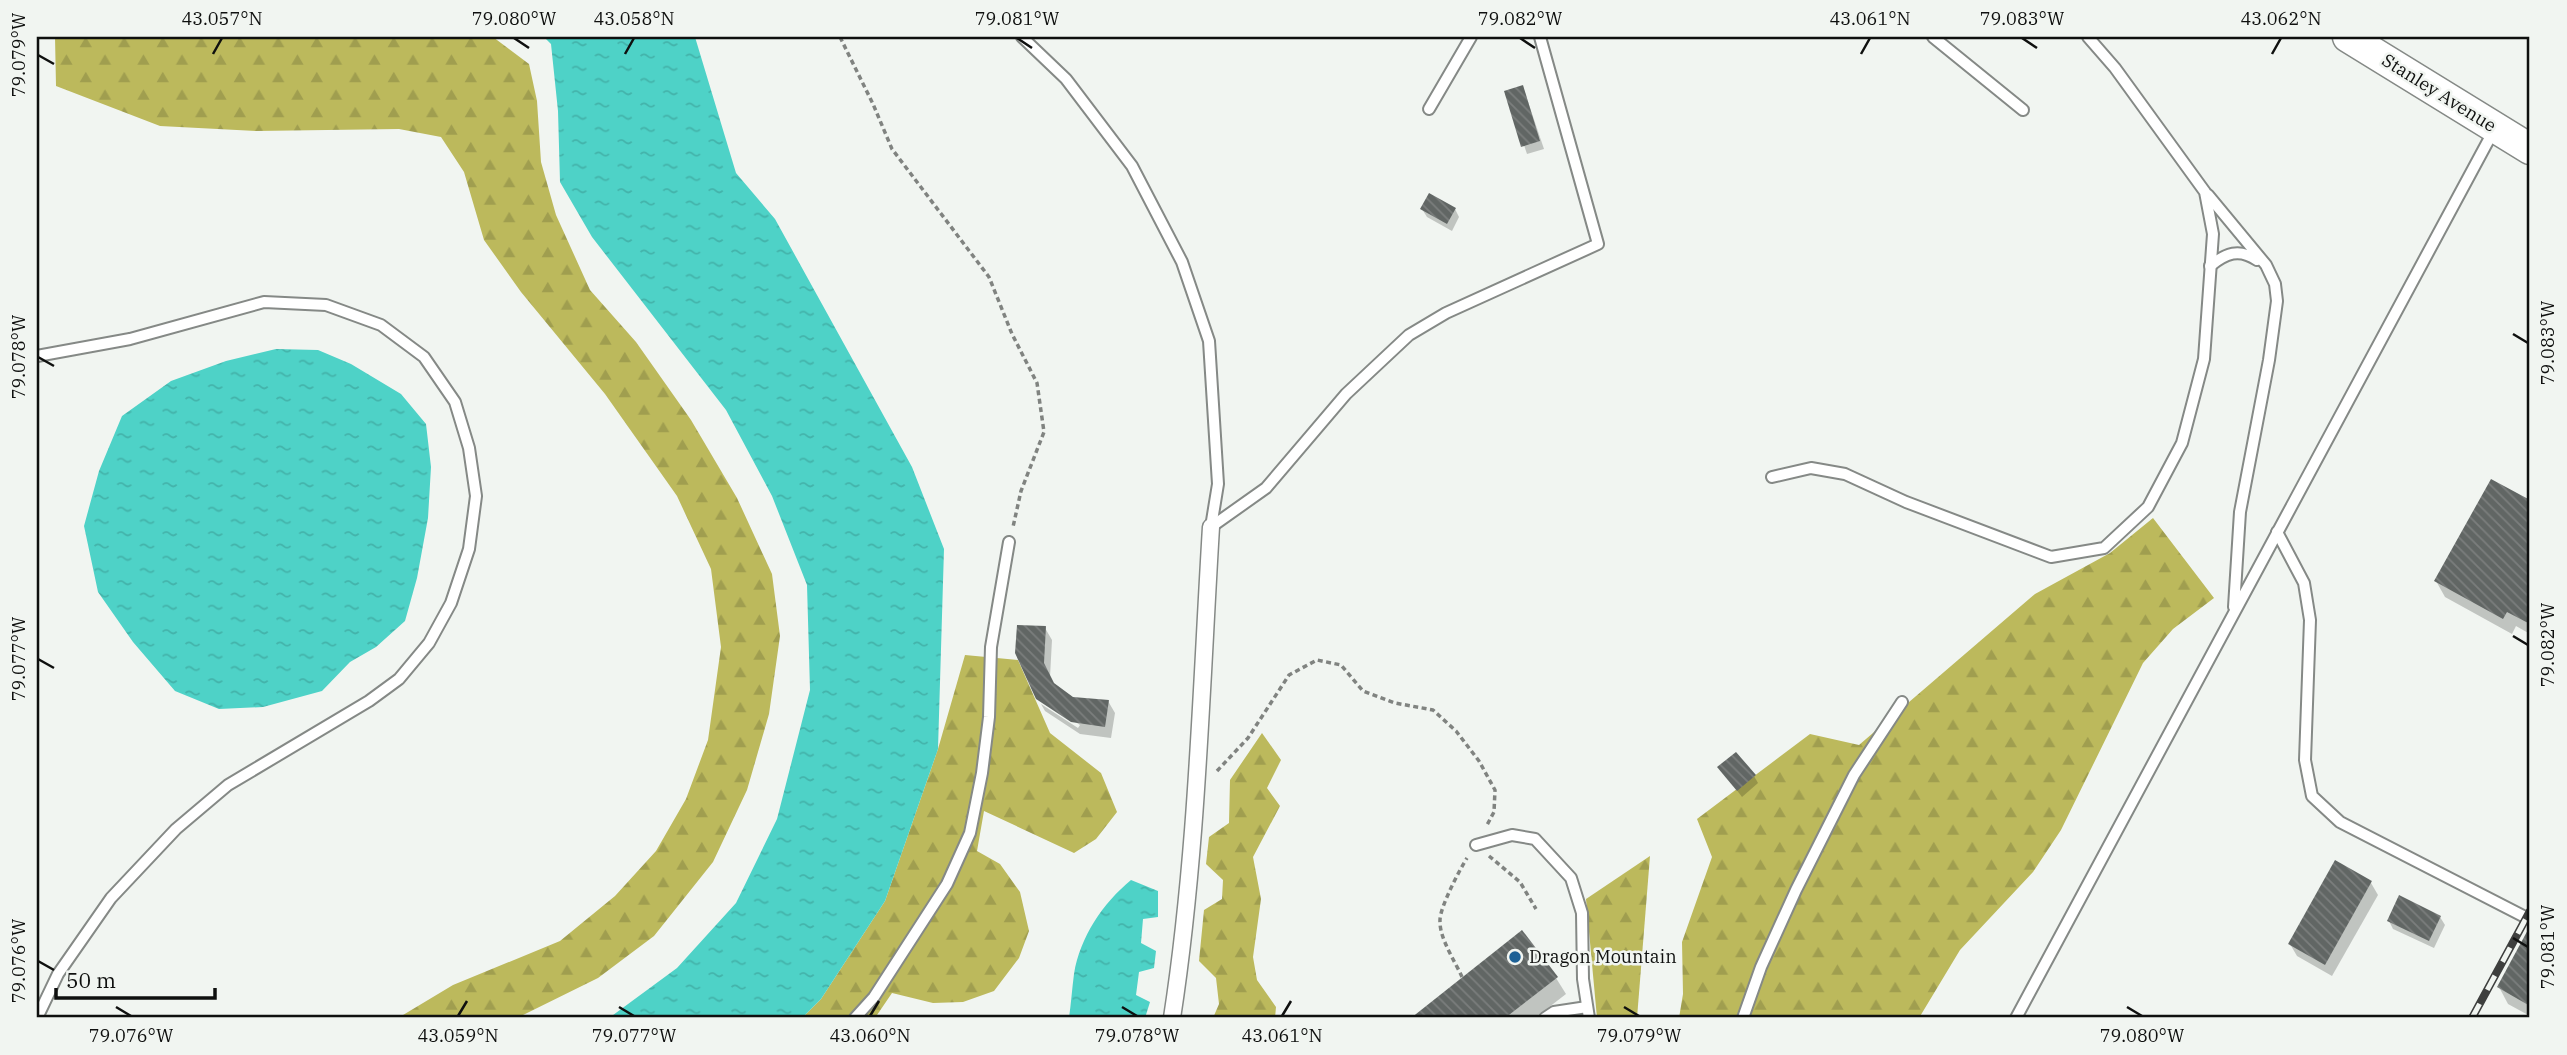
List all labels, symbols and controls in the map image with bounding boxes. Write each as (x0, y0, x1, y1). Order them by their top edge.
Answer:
text: 43.057°N (181, 7, 263, 30)
text: 79.080°W (472, 7, 557, 30)
text: 43.058°N (593, 7, 675, 30)
text: 79.081°W (975, 7, 1060, 30)
text: 79.082°W (1478, 7, 1563, 30)
text: 43.061°N (1829, 7, 1911, 30)
text: 79.083°W (1980, 7, 2065, 30)
text: 43.062°N (2240, 7, 2322, 30)
text: 79.079°W (7, 12, 30, 97)
street label: Stanley Avenue (2378, 48, 2501, 137)
text: 79.083°W (2536, 300, 2559, 385)
text: 79.078°W (7, 314, 30, 399)
text: 79.082°W (2536, 602, 2559, 687)
text: 79.077°W (7, 616, 30, 701)
text: 79.081°W (2536, 904, 2559, 989)
text: 79.076°W (7, 918, 30, 1003)
place label: Dragon Mountain (1529, 945, 1677, 968)
marker: Dragon Mountain (1507, 949, 1523, 965)
scale bar (56, 957, 215, 1001)
text: 50 m (66, 966, 116, 994)
text: 79.076°W (89, 1024, 174, 1047)
text: 43.059°N (417, 1024, 499, 1047)
text: 79.077°W (592, 1024, 677, 1047)
text: 43.060°N (829, 1024, 911, 1047)
text: 79.078°W (1095, 1024, 1180, 1047)
text: 43.061°N (1241, 1024, 1323, 1047)
text: 79.079°W (1597, 1024, 1682, 1047)
text: 79.080°W (2100, 1024, 2185, 1047)

